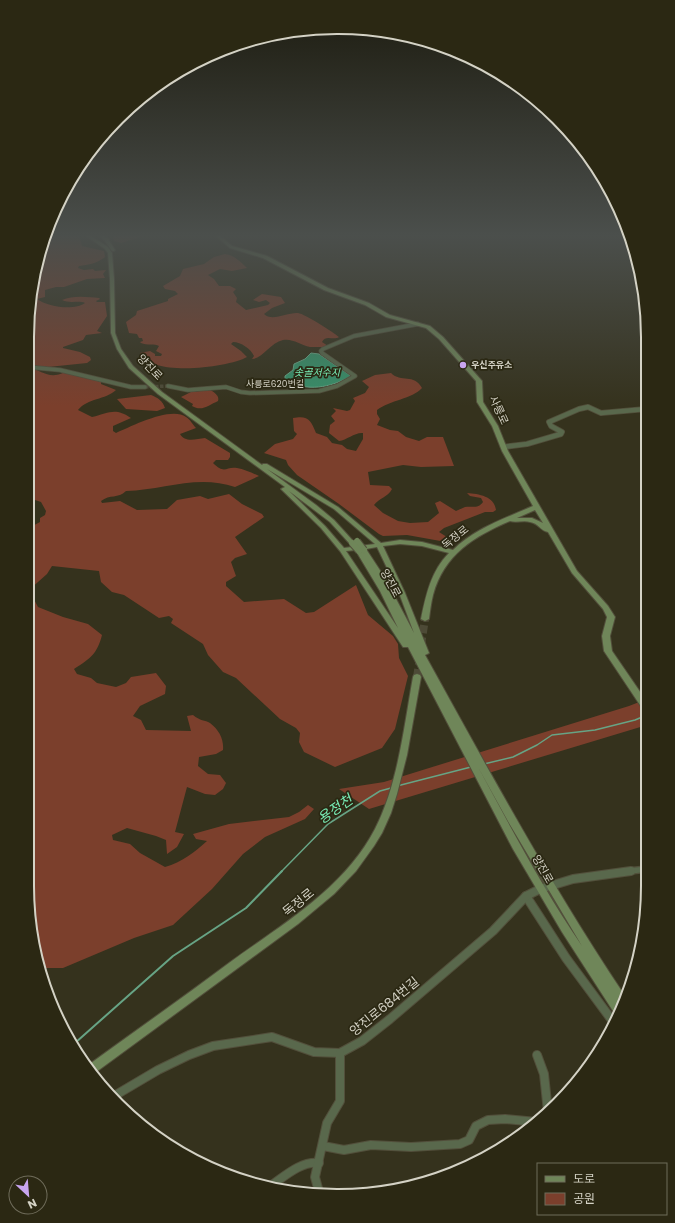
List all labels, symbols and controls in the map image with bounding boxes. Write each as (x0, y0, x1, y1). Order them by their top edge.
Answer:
street label: 양진로 (134, 351, 166, 383)
place label: 우신주유소 (471, 359, 512, 371)
marker: 우신주유소 (458, 360, 468, 370)
water label: 솟골저수지 (294, 365, 341, 380)
street label: 사릉로620번길 (246, 378, 304, 390)
street label: 사릉로 (485, 393, 513, 427)
street label: 독정로 (438, 521, 472, 553)
street label: 양진로 (377, 566, 405, 600)
water label: 용정천 (313, 789, 357, 828)
street label: 양진로 (528, 852, 558, 886)
street label: 독정로 (278, 884, 318, 921)
street label: 양진로684번길 (346, 972, 423, 1040)
legend (537, 1163, 667, 1215)
text: 도로 (573, 1170, 595, 1187)
north arrow (8, 1175, 48, 1215)
text: 공원 (573, 1190, 595, 1207)
text: N (25, 1195, 40, 1213)

